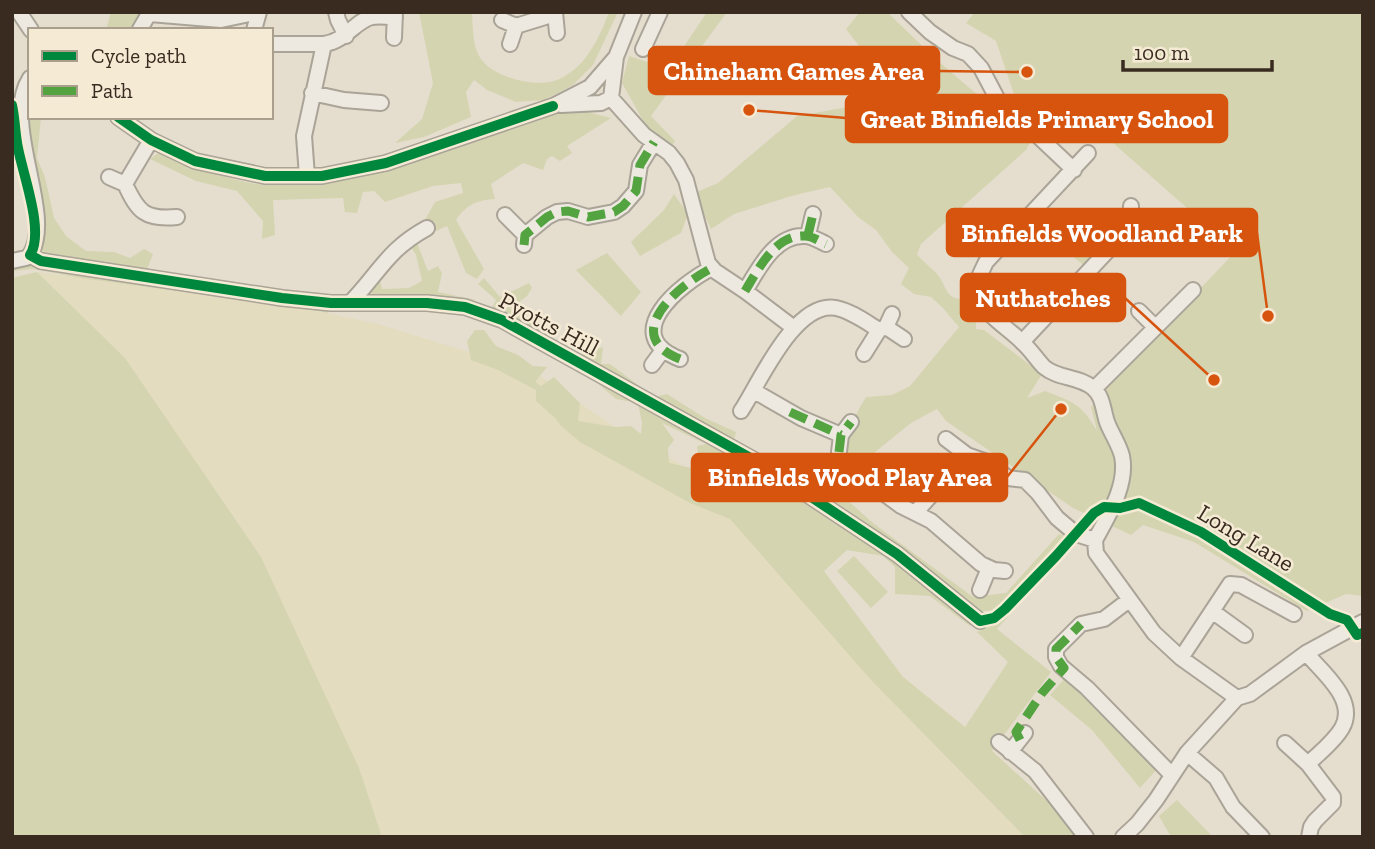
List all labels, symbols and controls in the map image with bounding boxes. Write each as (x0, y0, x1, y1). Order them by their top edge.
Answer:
legend (28, 28, 273, 119)
scale bar (1123, 28, 1272, 72)
text: 100 m (1134, 40, 1189, 65)
text: Cycle path (91, 43, 186, 68)
callout: Chineham Games Area (649, 47, 939, 94)
text: Chineham Games Area (664, 55, 924, 87)
text: Path (91, 78, 133, 103)
callout: Great Binfields Primary School (846, 95, 1227, 142)
text: Great Binfields Primary School (860, 103, 1214, 135)
callout: Binfields Woodland Park (947, 209, 1257, 256)
text: Binfields Woodland Park (961, 217, 1243, 249)
callout: Nuthatches (961, 274, 1125, 321)
text: Nuthatches (975, 282, 1111, 314)
street label: Pyotts Hill (494, 285, 604, 362)
callout: Binfields Wood Play Area (692, 454, 1007, 501)
text: Binfields Wood Play Area (708, 461, 992, 493)
street label: Long Lane (1193, 497, 1300, 578)

